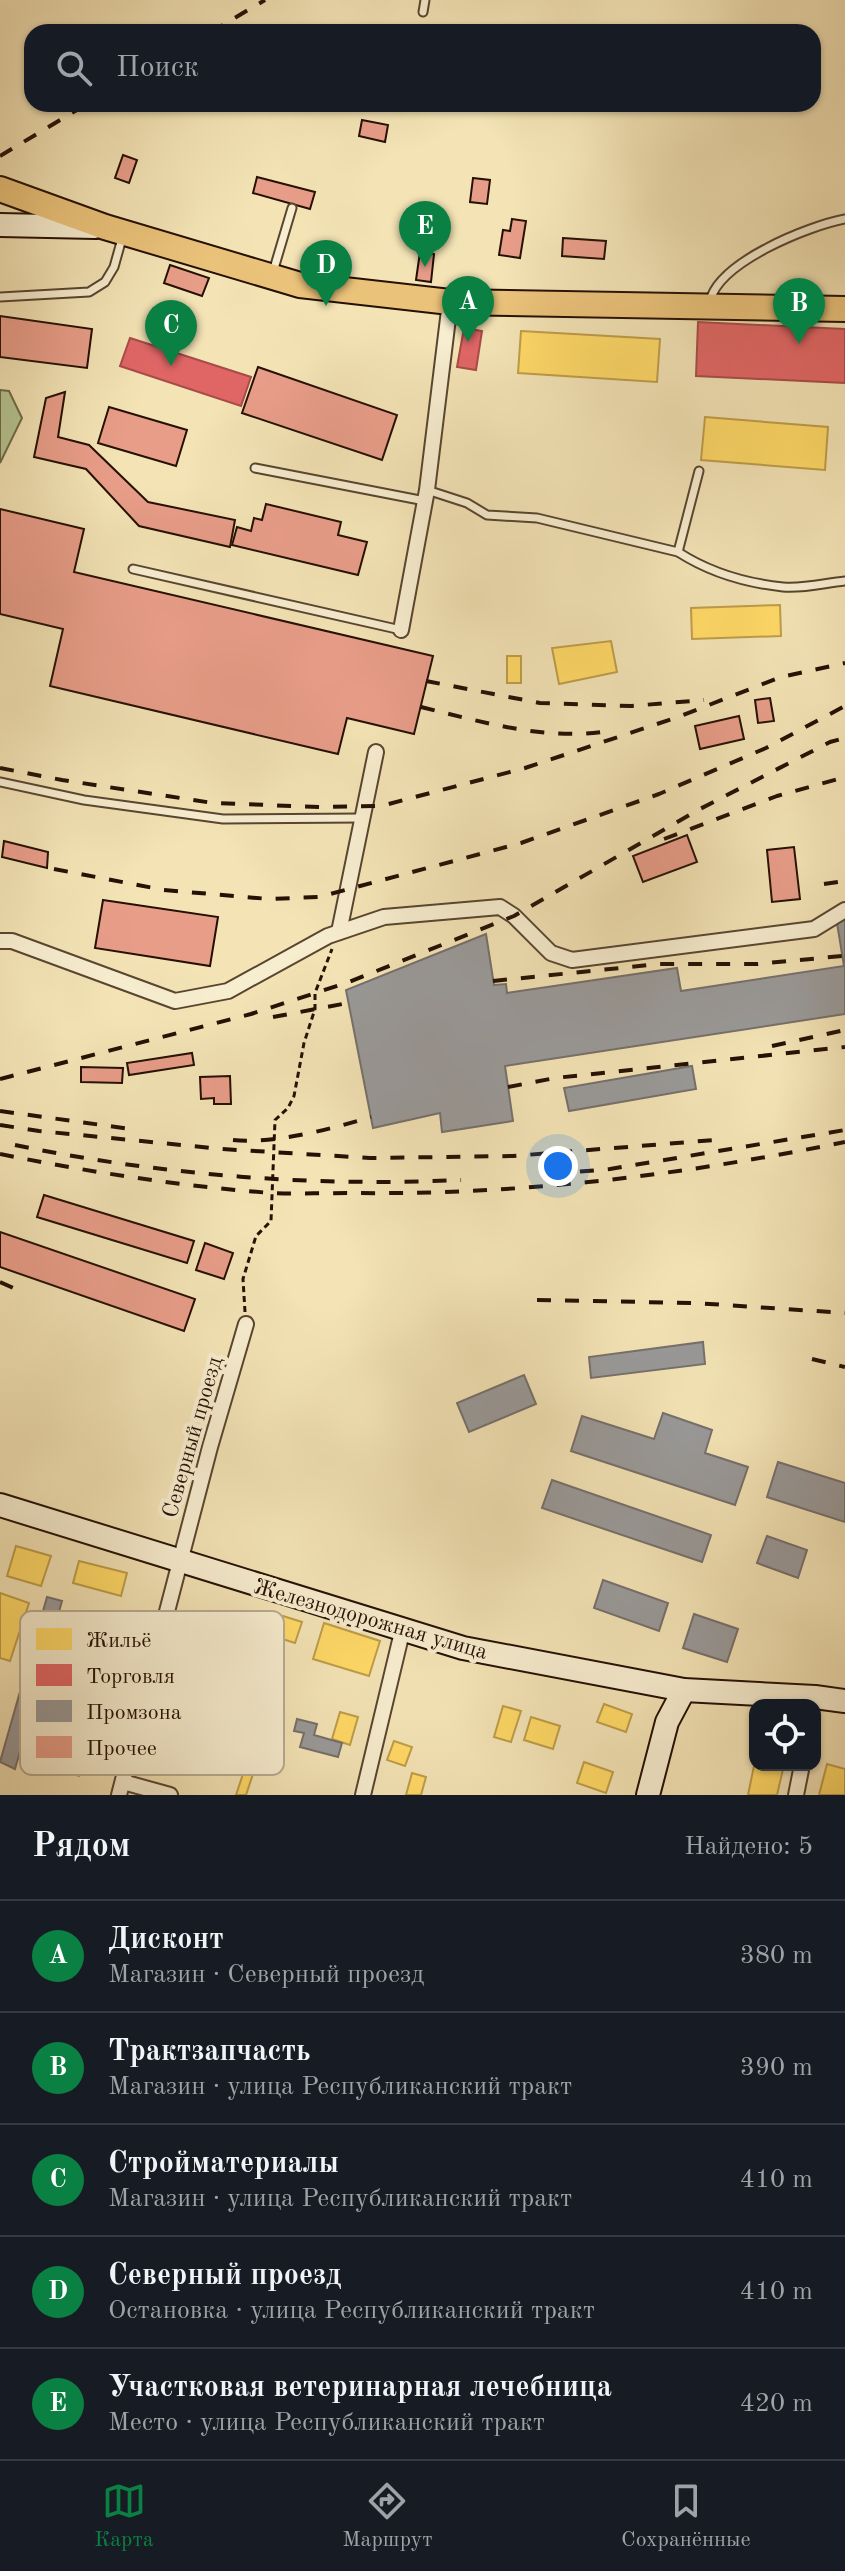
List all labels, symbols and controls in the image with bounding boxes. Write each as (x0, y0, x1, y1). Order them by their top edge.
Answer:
search box (24, 24, 821, 112)
icon: search (52, 46, 96, 90)
text: Поиск (116, 53, 199, 83)
pin: E (399, 201, 451, 267)
pin: D (300, 240, 352, 306)
pin: A (442, 276, 494, 342)
pin: B (773, 278, 825, 344)
pin: C (145, 300, 197, 366)
your location (538, 1146, 578, 1186)
street label: Северный проезд (159, 1354, 226, 1521)
street label: Железнодорожная улица (251, 1576, 490, 1664)
legend (20, 1611, 284, 1775)
text: Жильё (86, 1630, 151, 1652)
text: Торговля (86, 1666, 175, 1688)
map controls (749, 1699, 821, 1771)
button: locate (749, 1699, 821, 1771)
text: Промзона (86, 1702, 182, 1724)
text: Прочее (86, 1738, 157, 1760)
text: Рядом (32, 1830, 131, 1864)
text: Найдено: 5 (684, 1834, 813, 1860)
text: Дисконт (108, 1925, 224, 1955)
text: A (48, 1943, 68, 1969)
text: 380 m (740, 1943, 813, 1969)
text: Магазин · Северный проезд (108, 1962, 424, 1988)
text: Трактзапчасть (108, 2037, 311, 2067)
text: B (49, 2055, 67, 2081)
text: 390 m (740, 2055, 813, 2081)
text: Магазин · улица Республиканский тракт (108, 2074, 572, 2100)
text: Стройматериалы (108, 2149, 339, 2179)
text: C (49, 2167, 67, 2193)
text: 410 m (740, 2167, 813, 2193)
text: Магазин · улица Республиканский тракт (108, 2186, 572, 2212)
text: Северный проезд (108, 2261, 342, 2291)
text: D (48, 2279, 68, 2305)
text: 410 m (740, 2279, 813, 2305)
text: Остановка · улица Республиканский тракт (108, 2298, 595, 2324)
text: Участковая ветеринарная лечебница (108, 2373, 612, 2403)
text: E (49, 2391, 67, 2417)
text: 420 m (740, 2391, 813, 2417)
text: Место · улица Республиканский тракт (108, 2410, 545, 2436)
tab: Карта (94, 2479, 154, 2554)
tab: Маршрут (342, 2479, 433, 2554)
tab: Сохранённые (621, 2479, 751, 2554)

